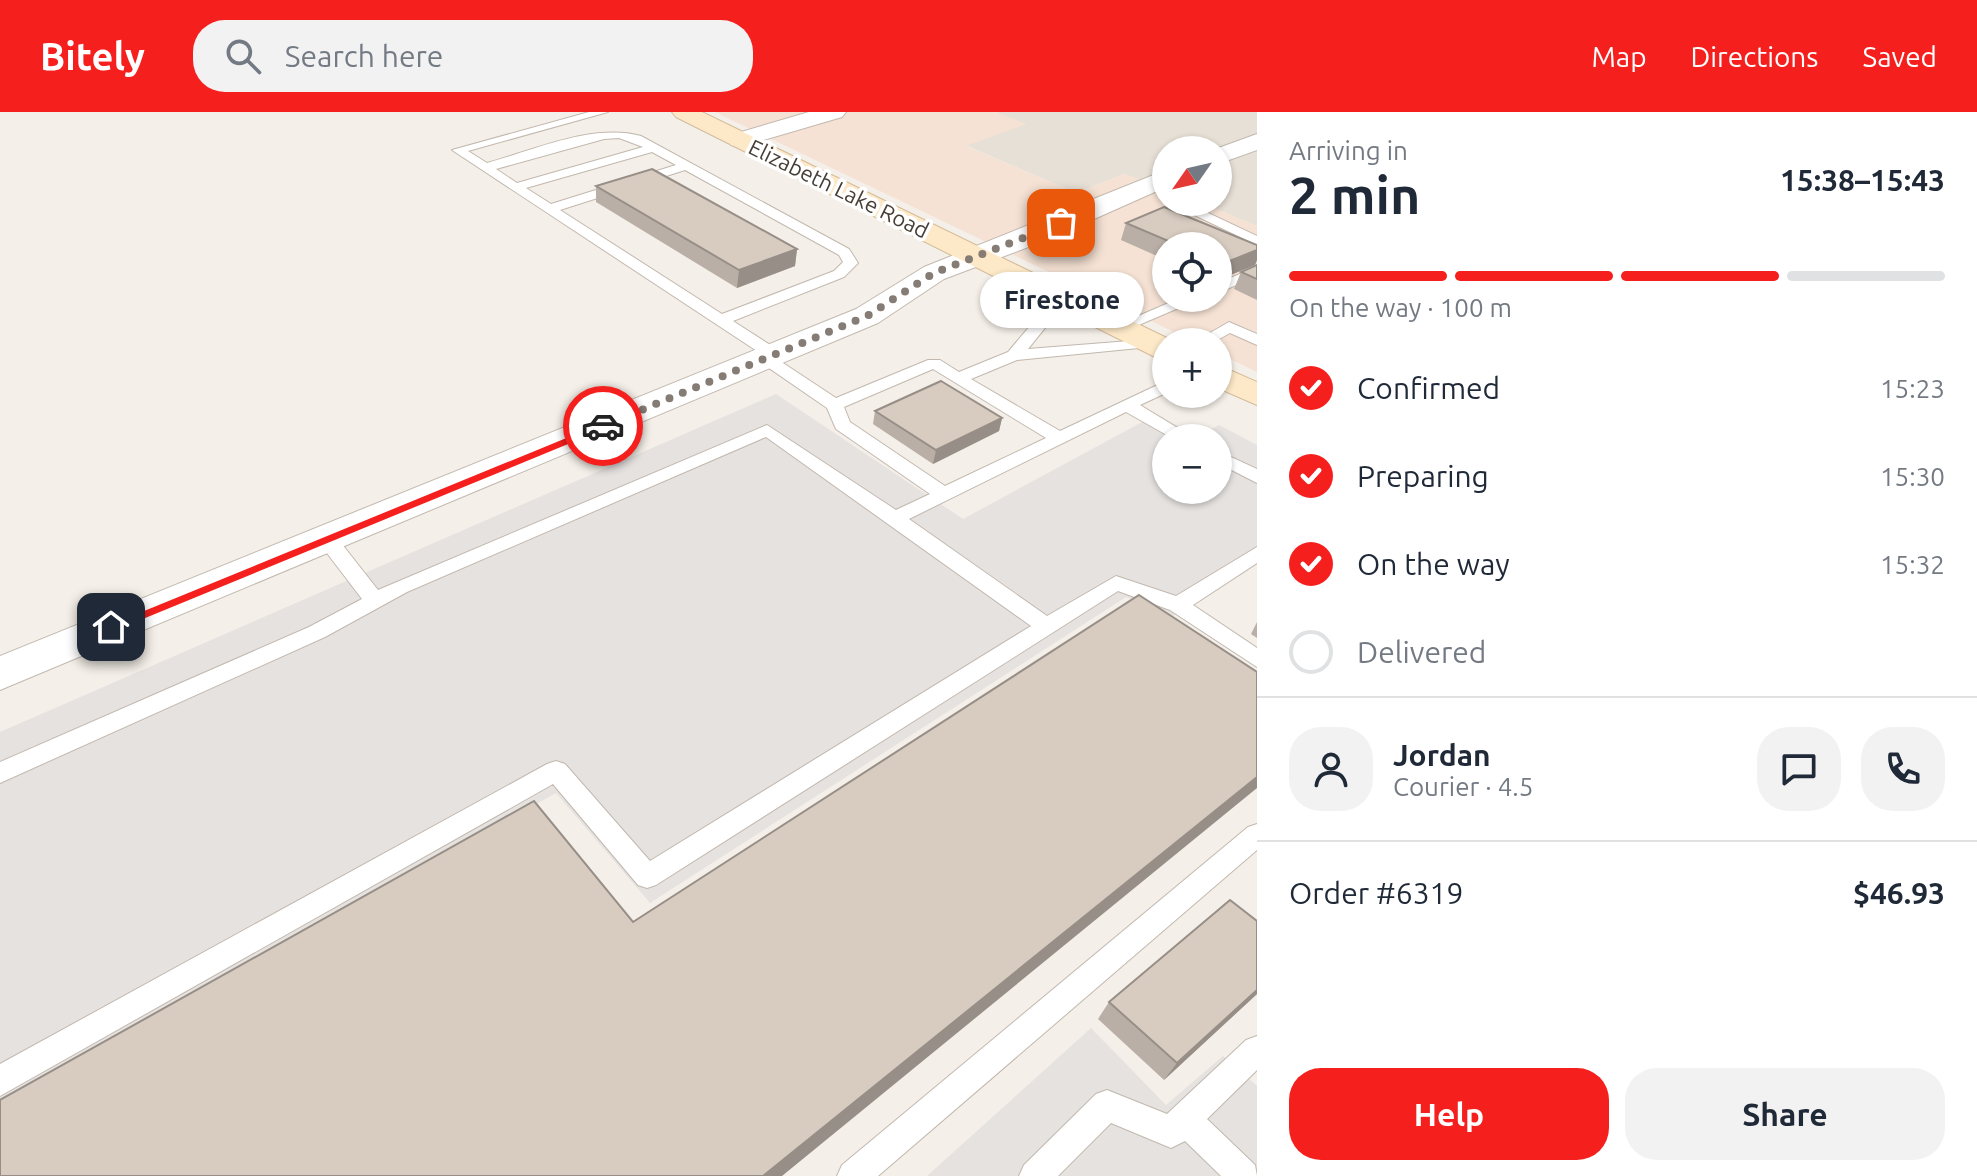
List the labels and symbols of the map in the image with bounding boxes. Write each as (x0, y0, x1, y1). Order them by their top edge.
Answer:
street label: Elizabeth Lake Road (745, 134, 933, 242)
north arrow (1152, 136, 1232, 216)
pin (1027, 189, 1095, 257)
callout: Firestone (979, 271, 1143, 327)
courier (563, 386, 643, 466)
pin (77, 593, 145, 661)

